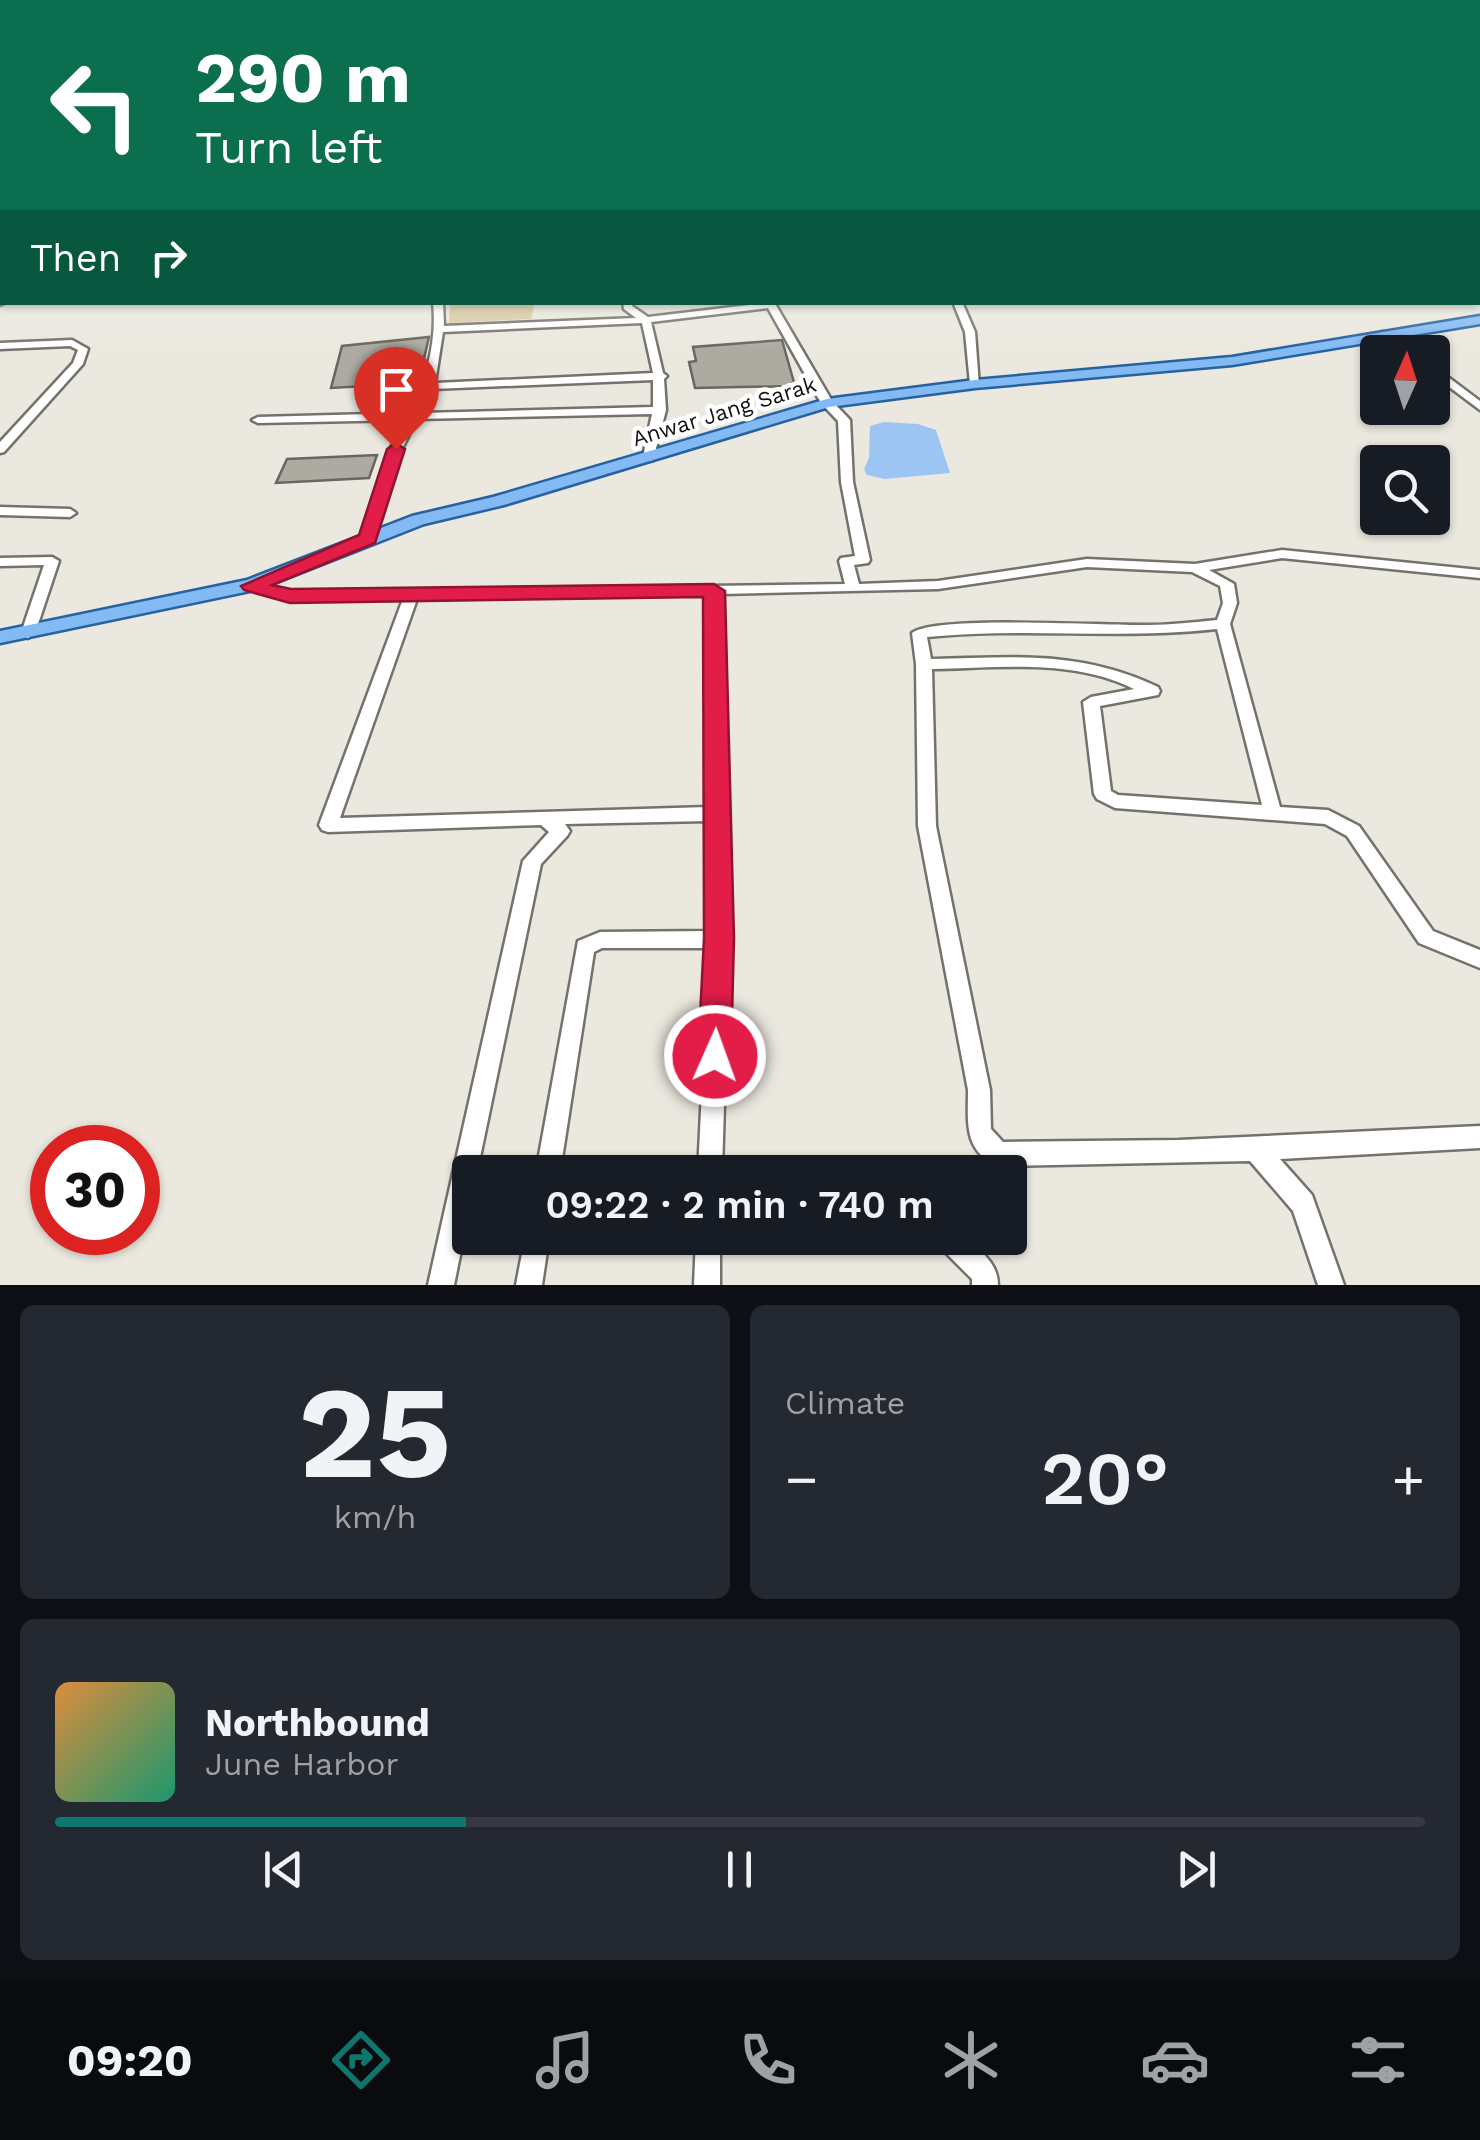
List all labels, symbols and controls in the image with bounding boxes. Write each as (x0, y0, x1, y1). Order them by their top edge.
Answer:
text: 290 m (195, 37, 411, 119)
icon: left (30, 40, 160, 170)
text: Turn left (195, 121, 382, 174)
icon: right (141, 230, 196, 285)
text: Then (30, 236, 121, 280)
north arrow (1360, 335, 1450, 425)
map controls (1360, 335, 1450, 535)
pin (354, 347, 439, 450)
icon: arrive (369, 362, 424, 417)
street label: Anwar Jang Sarak (629, 372, 819, 451)
button: search (1360, 445, 1450, 535)
position arrow (663, 1004, 767, 1108)
speed limit sign: 30 (30, 1125, 160, 1255)
text: 09:22 · 2 min · 740 m (545, 1183, 934, 1227)
text: 25 (298, 1356, 452, 1509)
text: Climate (785, 1384, 905, 1422)
text: 20° (1041, 1434, 1169, 1522)
text: − (785, 1447, 818, 1511)
text: + (1392, 1447, 1425, 1511)
text: km/h (334, 1498, 416, 1536)
text: Northbound (205, 1701, 430, 1745)
text: June Harbor (205, 1745, 399, 1783)
icon: previous (256, 1842, 311, 1897)
icon: pause (712, 1842, 767, 1897)
icon: next (1169, 1842, 1224, 1897)
icon: directions (326, 2025, 396, 2095)
icon: music (530, 2025, 600, 2095)
icon: phone (733, 2025, 803, 2095)
icon: climate (936, 2025, 1006, 2095)
icon: car (1140, 2025, 1210, 2095)
icon: filters (1343, 2025, 1413, 2095)
text: 09:20 (67, 2034, 193, 2087)

